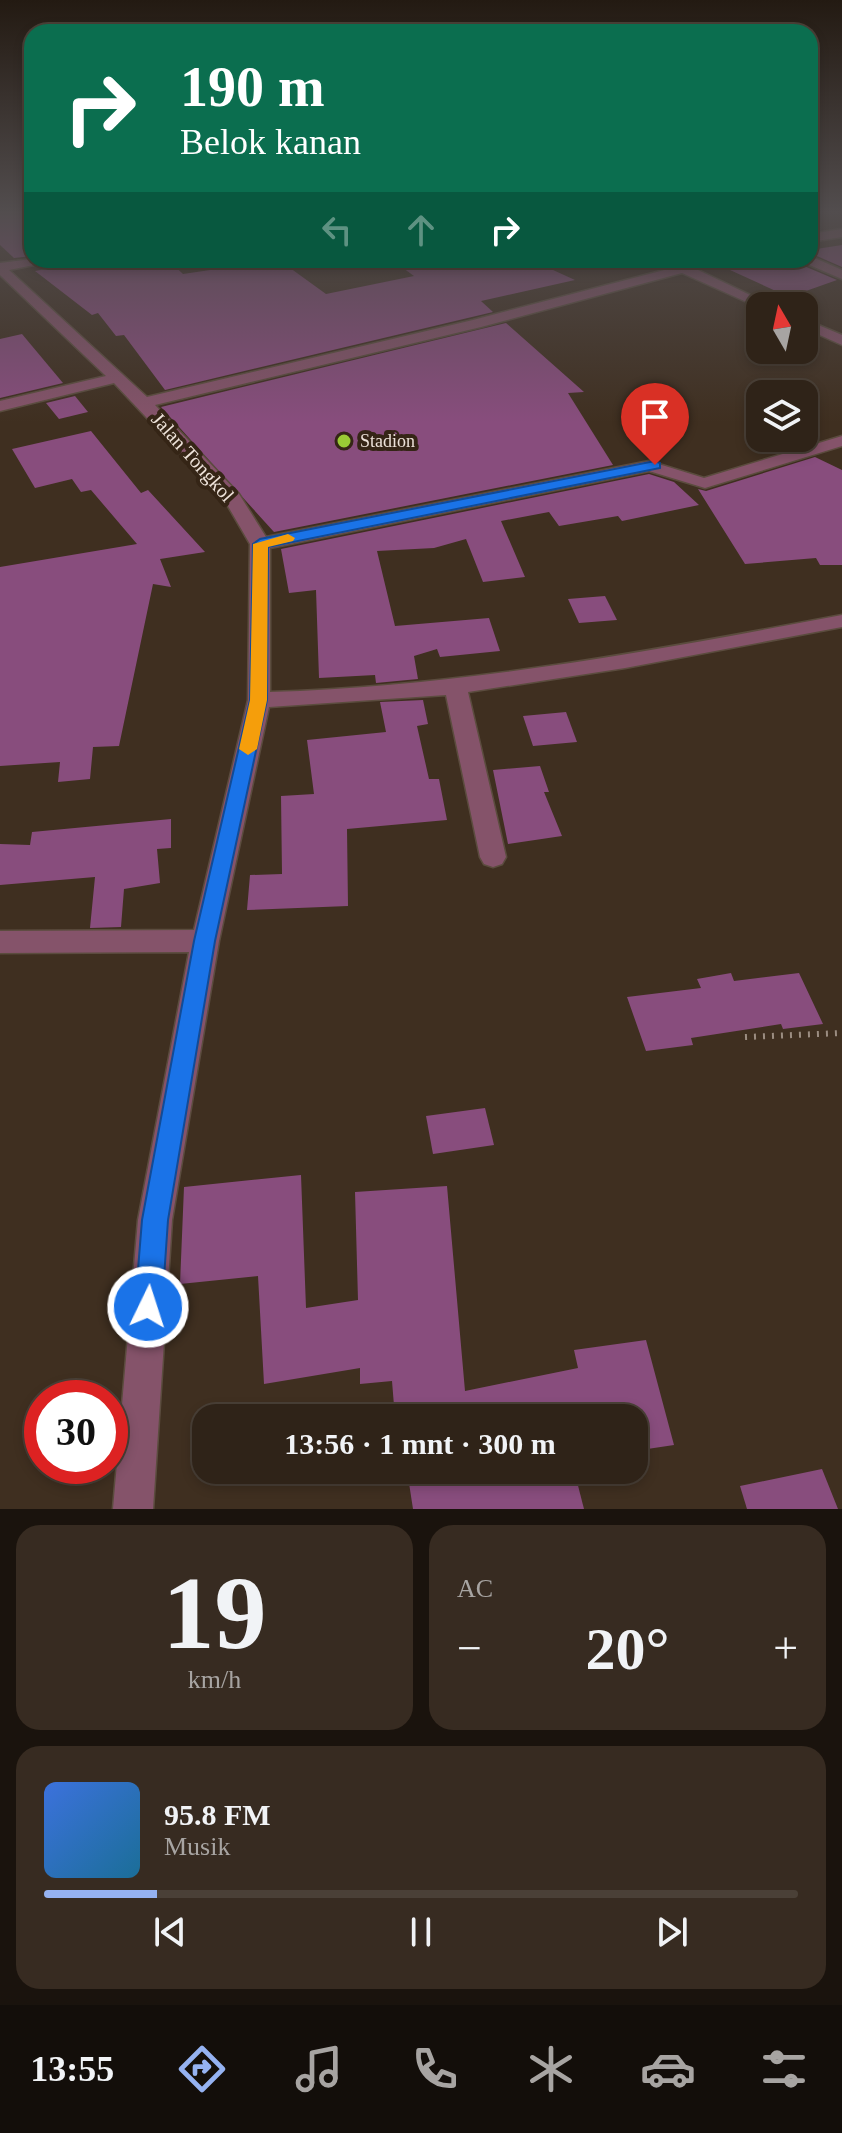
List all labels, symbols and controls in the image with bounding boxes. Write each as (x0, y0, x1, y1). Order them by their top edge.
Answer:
icon: right (48, 56, 152, 160)
text: 190 m (180, 56, 325, 118)
text: Belok kanan (180, 122, 361, 162)
icon: left (315, 208, 359, 252)
icon: ahead (399, 208, 443, 252)
icon: right (483, 208, 527, 252)
north arrow (746, 292, 818, 364)
map controls (746, 292, 818, 452)
button: layers (746, 380, 818, 452)
pin (621, 383, 689, 465)
icon: arrive (633, 395, 677, 439)
street label: Jalan Tongkol (147, 408, 239, 507)
place label: Stadion (360, 431, 415, 451)
marker: Stadion (335, 432, 353, 450)
position arrow (106, 1265, 190, 1349)
speed limit sign: 30 (24, 1380, 128, 1484)
text: 13:56 · 1 mnt · 300 m (284, 1427, 556, 1460)
text: 19 (163, 1555, 267, 1670)
text: AC (457, 1574, 493, 1603)
text: 20° (586, 1616, 670, 1682)
text: − (457, 1624, 482, 1673)
text: + (773, 1624, 798, 1673)
text: km/h (188, 1665, 241, 1694)
text: 95.8 FM (164, 1798, 271, 1831)
text: Musik (164, 1832, 230, 1861)
icon: previous (148, 1910, 192, 1954)
icon: pause (399, 1910, 443, 1954)
icon: next (650, 1910, 694, 1954)
icon: directions (174, 2041, 230, 2097)
icon: music (291, 2041, 347, 2097)
icon: phone (407, 2041, 463, 2097)
icon: climate (523, 2041, 579, 2097)
icon: car (640, 2041, 696, 2097)
icon: filters (756, 2041, 812, 2097)
text: 13:55 (30, 2049, 114, 2089)

